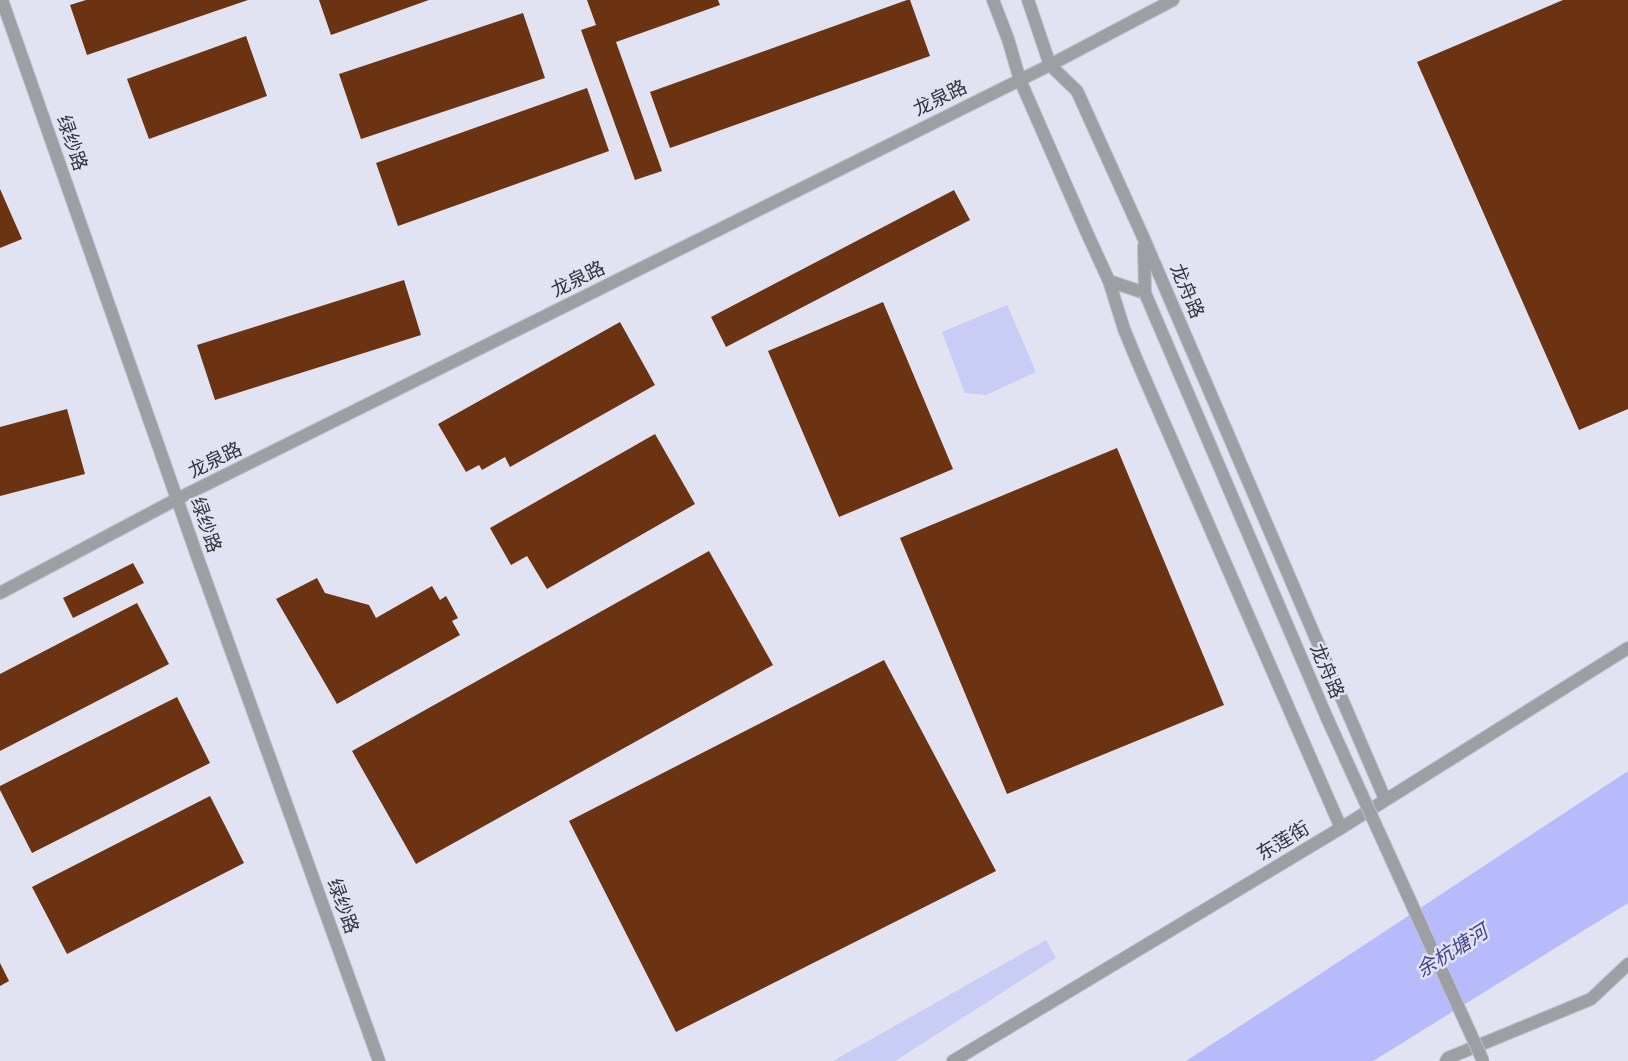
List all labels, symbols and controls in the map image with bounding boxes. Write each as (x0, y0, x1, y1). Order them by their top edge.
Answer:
street label: 龙泉路 (909, 75, 971, 121)
street label: 绿纱路 (52, 112, 92, 174)
street label: 龙泉路 (547, 256, 609, 302)
street label: 龙舟路 (1165, 260, 1209, 322)
street label: 龙泉路 (184, 437, 246, 483)
street label: 绿纱路 (186, 494, 226, 556)
street label: 龙舟路 (1305, 640, 1349, 702)
street label: 东莲街 (1253, 817, 1313, 865)
street label: 绿纱路 (323, 875, 363, 937)
water label: 余杭塘河 (1412, 920, 1492, 982)

